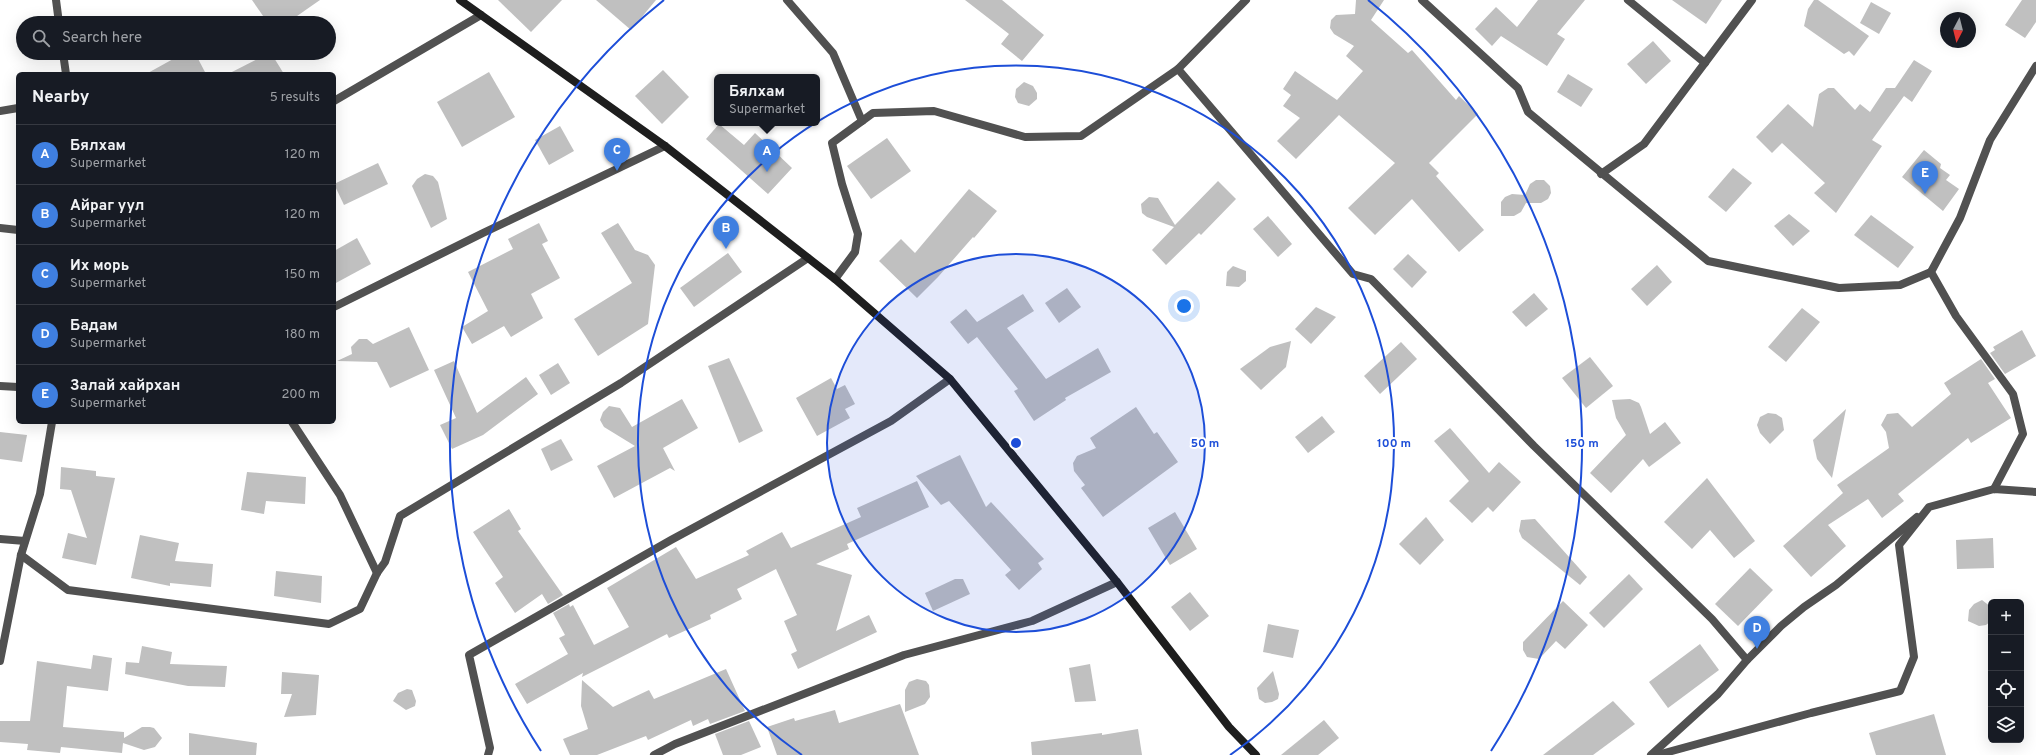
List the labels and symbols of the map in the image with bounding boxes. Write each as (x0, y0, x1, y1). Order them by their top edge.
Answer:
north arrow (1940, 12, 1976, 48)
pin: C (604, 138, 630, 171)
pin: A (754, 139, 780, 172)
pin: E (1912, 161, 1938, 194)
pin: B (713, 216, 739, 249)
your location (1174, 296, 1194, 316)
centre of rings (1009, 436, 1023, 450)
text: 50 m (1191, 436, 1219, 452)
text: 100 m (1377, 436, 1411, 452)
text: 150 m (1565, 436, 1599, 452)
pin: D (1744, 616, 1770, 649)

